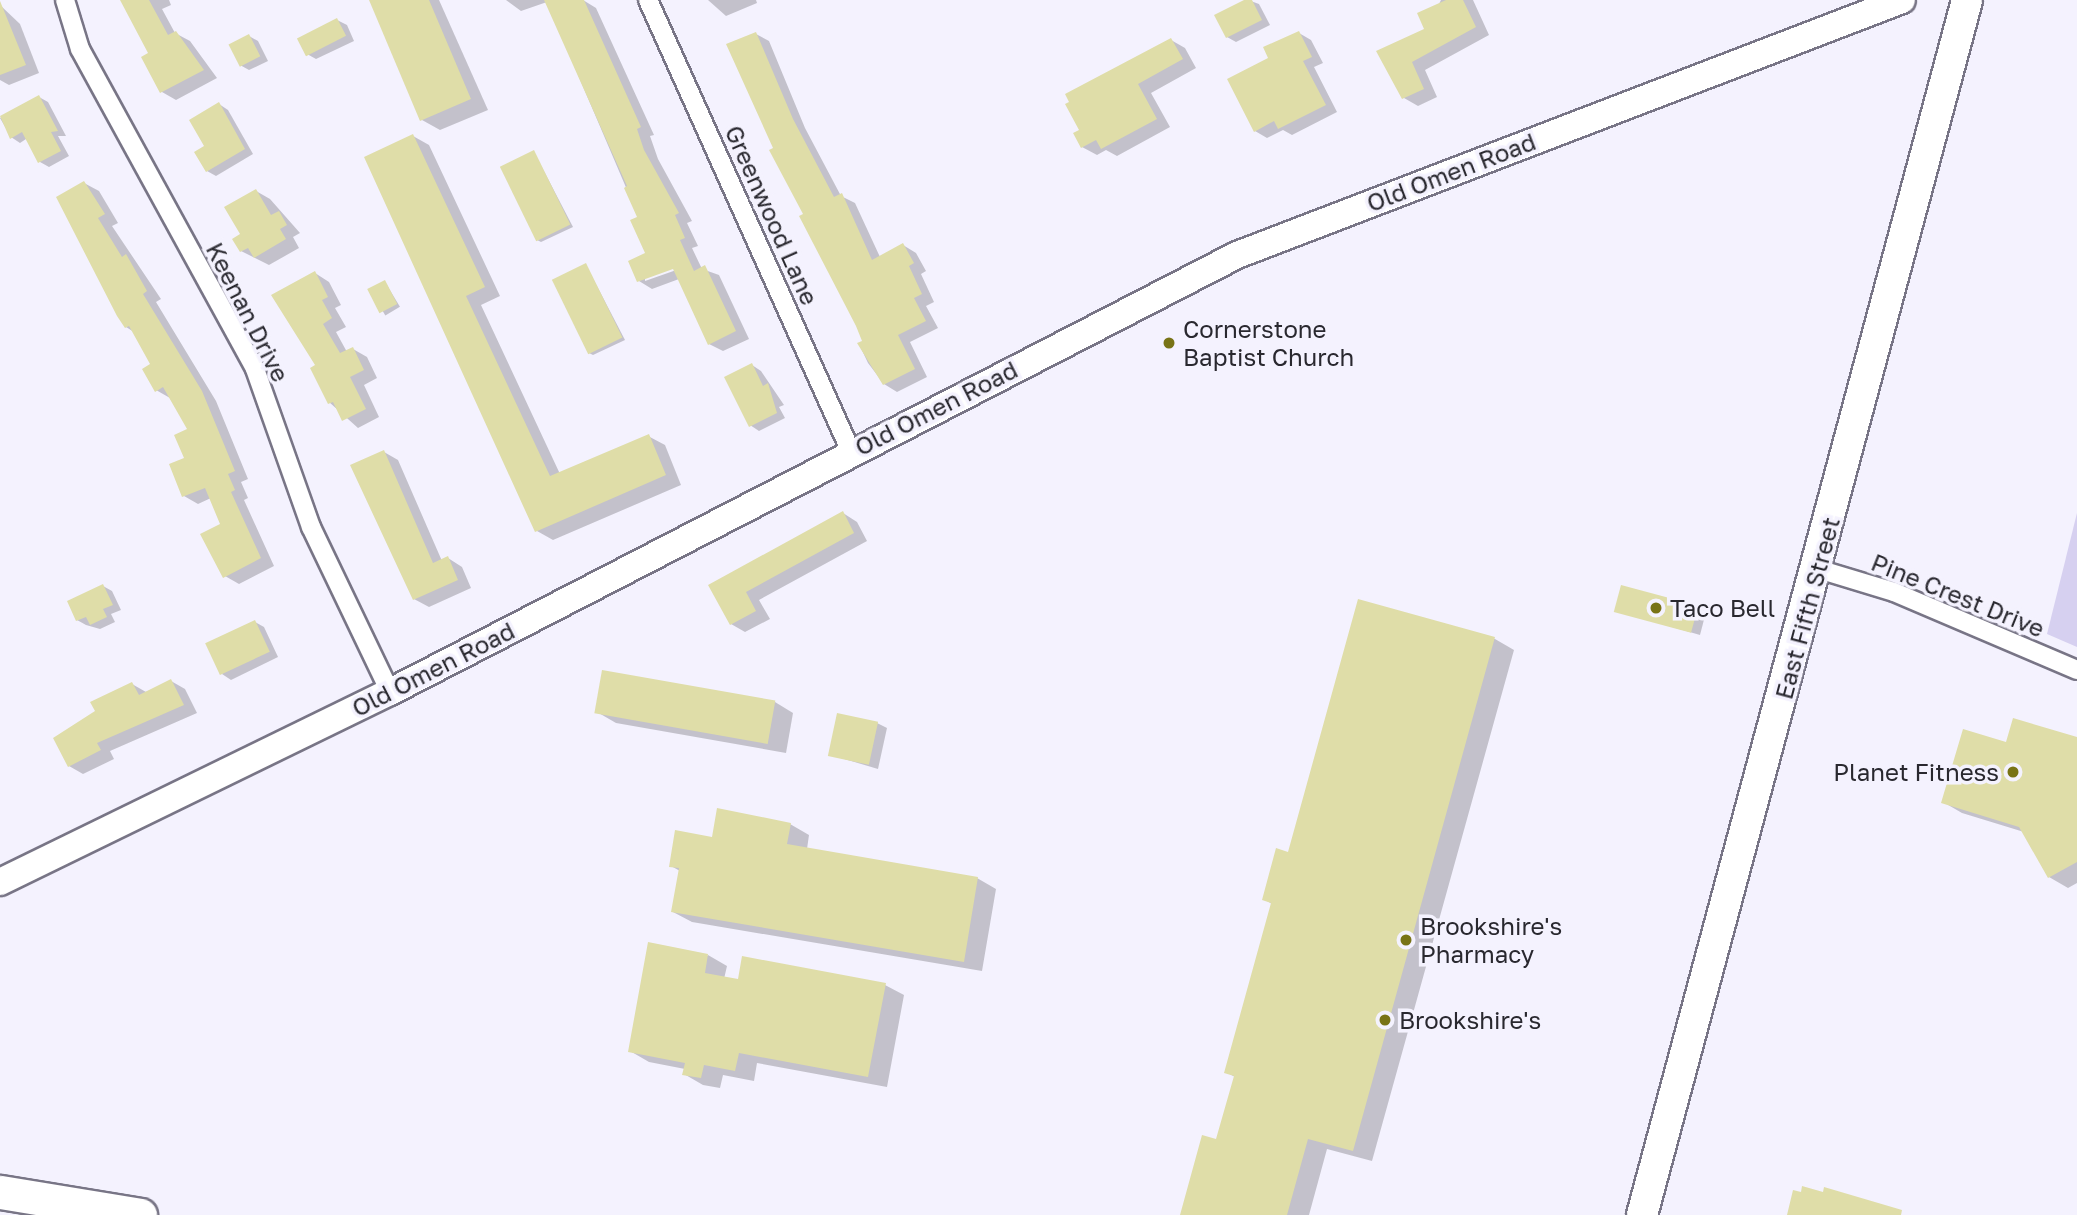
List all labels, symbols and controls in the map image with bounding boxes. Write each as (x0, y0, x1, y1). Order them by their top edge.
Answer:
street label: Greenwood Lane (720, 121, 824, 309)
street label: Old Omen Road (1363, 127, 1539, 217)
street label: Keenan Drive (201, 238, 295, 386)
place label: Cornerstone Baptist Church (1183, 315, 1354, 371)
marker: Cornerstone Baptist Church (1161, 335, 1177, 351)
street label: Old Omen Road (850, 355, 1022, 461)
street label: East Fifth Street (1769, 514, 1845, 702)
street label: Pine Crest Drive (1867, 547, 2049, 643)
place label: Taco Bell (1670, 594, 1775, 622)
marker: Taco Bell (1648, 600, 1664, 616)
street label: Old Omen Road (347, 616, 519, 722)
place label: Planet Fitness (1833, 758, 1999, 786)
marker: Planet Fitness (2005, 764, 2021, 780)
place label: Brookshire's Pharmacy (1420, 912, 1562, 968)
marker: Brookshire's Pharmacy (1398, 932, 1414, 948)
place label: Brookshire's (1399, 1006, 1541, 1034)
marker: Brookshire's (1377, 1012, 1393, 1028)

